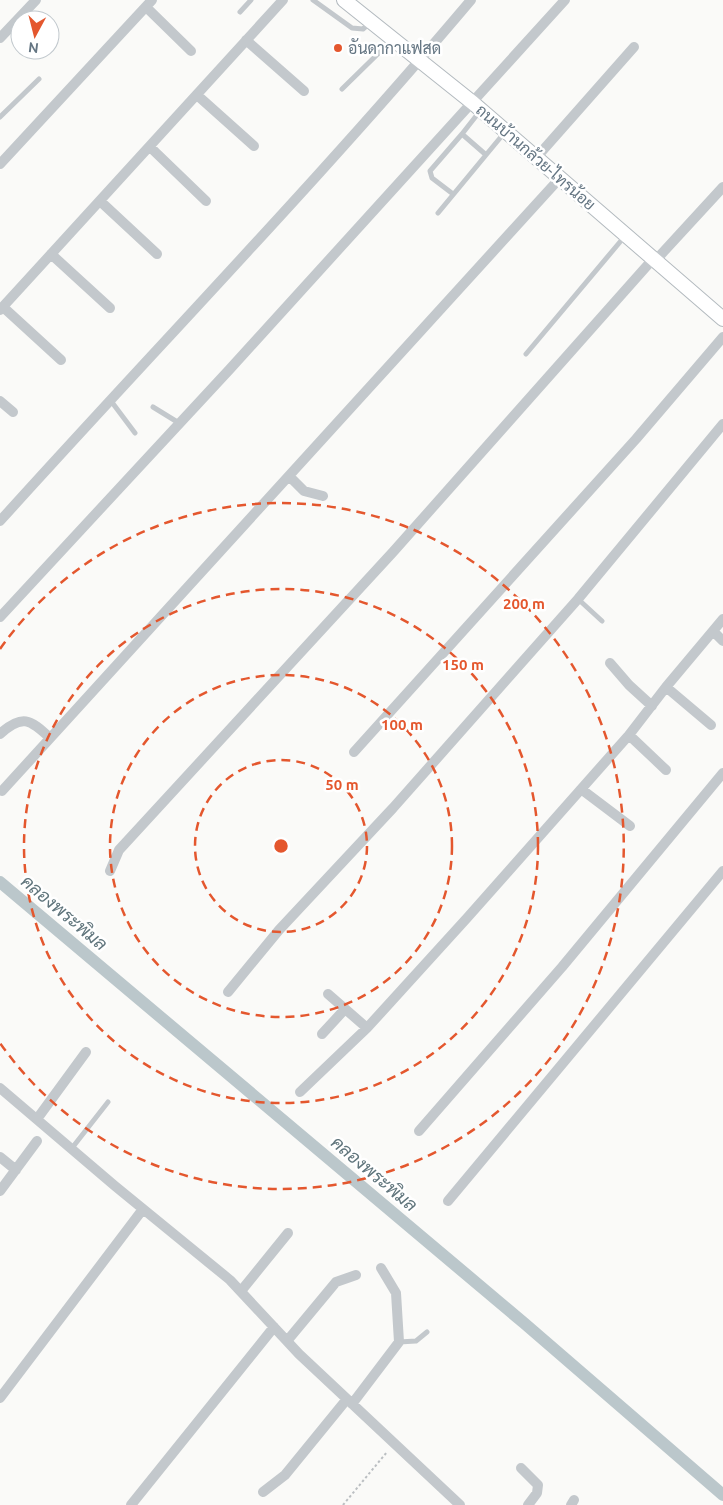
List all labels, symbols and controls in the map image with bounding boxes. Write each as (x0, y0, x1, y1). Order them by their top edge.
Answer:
north arrow (10, 10, 60, 60)
place label: อันดากาแฟสด (348, 38, 441, 57)
text: N (27, 39, 40, 56)
marker: อันดากาแฟสด (332, 42, 344, 54)
street label: ถนนบ้านกล้วย-ไทรน้อย (473, 99, 600, 214)
text: 200 m (503, 595, 545, 612)
text: 150 m (442, 656, 484, 673)
text: 100 m (381, 716, 423, 733)
text: 50 m (325, 776, 359, 793)
centre of rings (272, 837, 290, 855)
water label: คลองพระพิมล (18, 871, 112, 954)
water label: คลองพระพิมล (328, 1132, 422, 1215)

